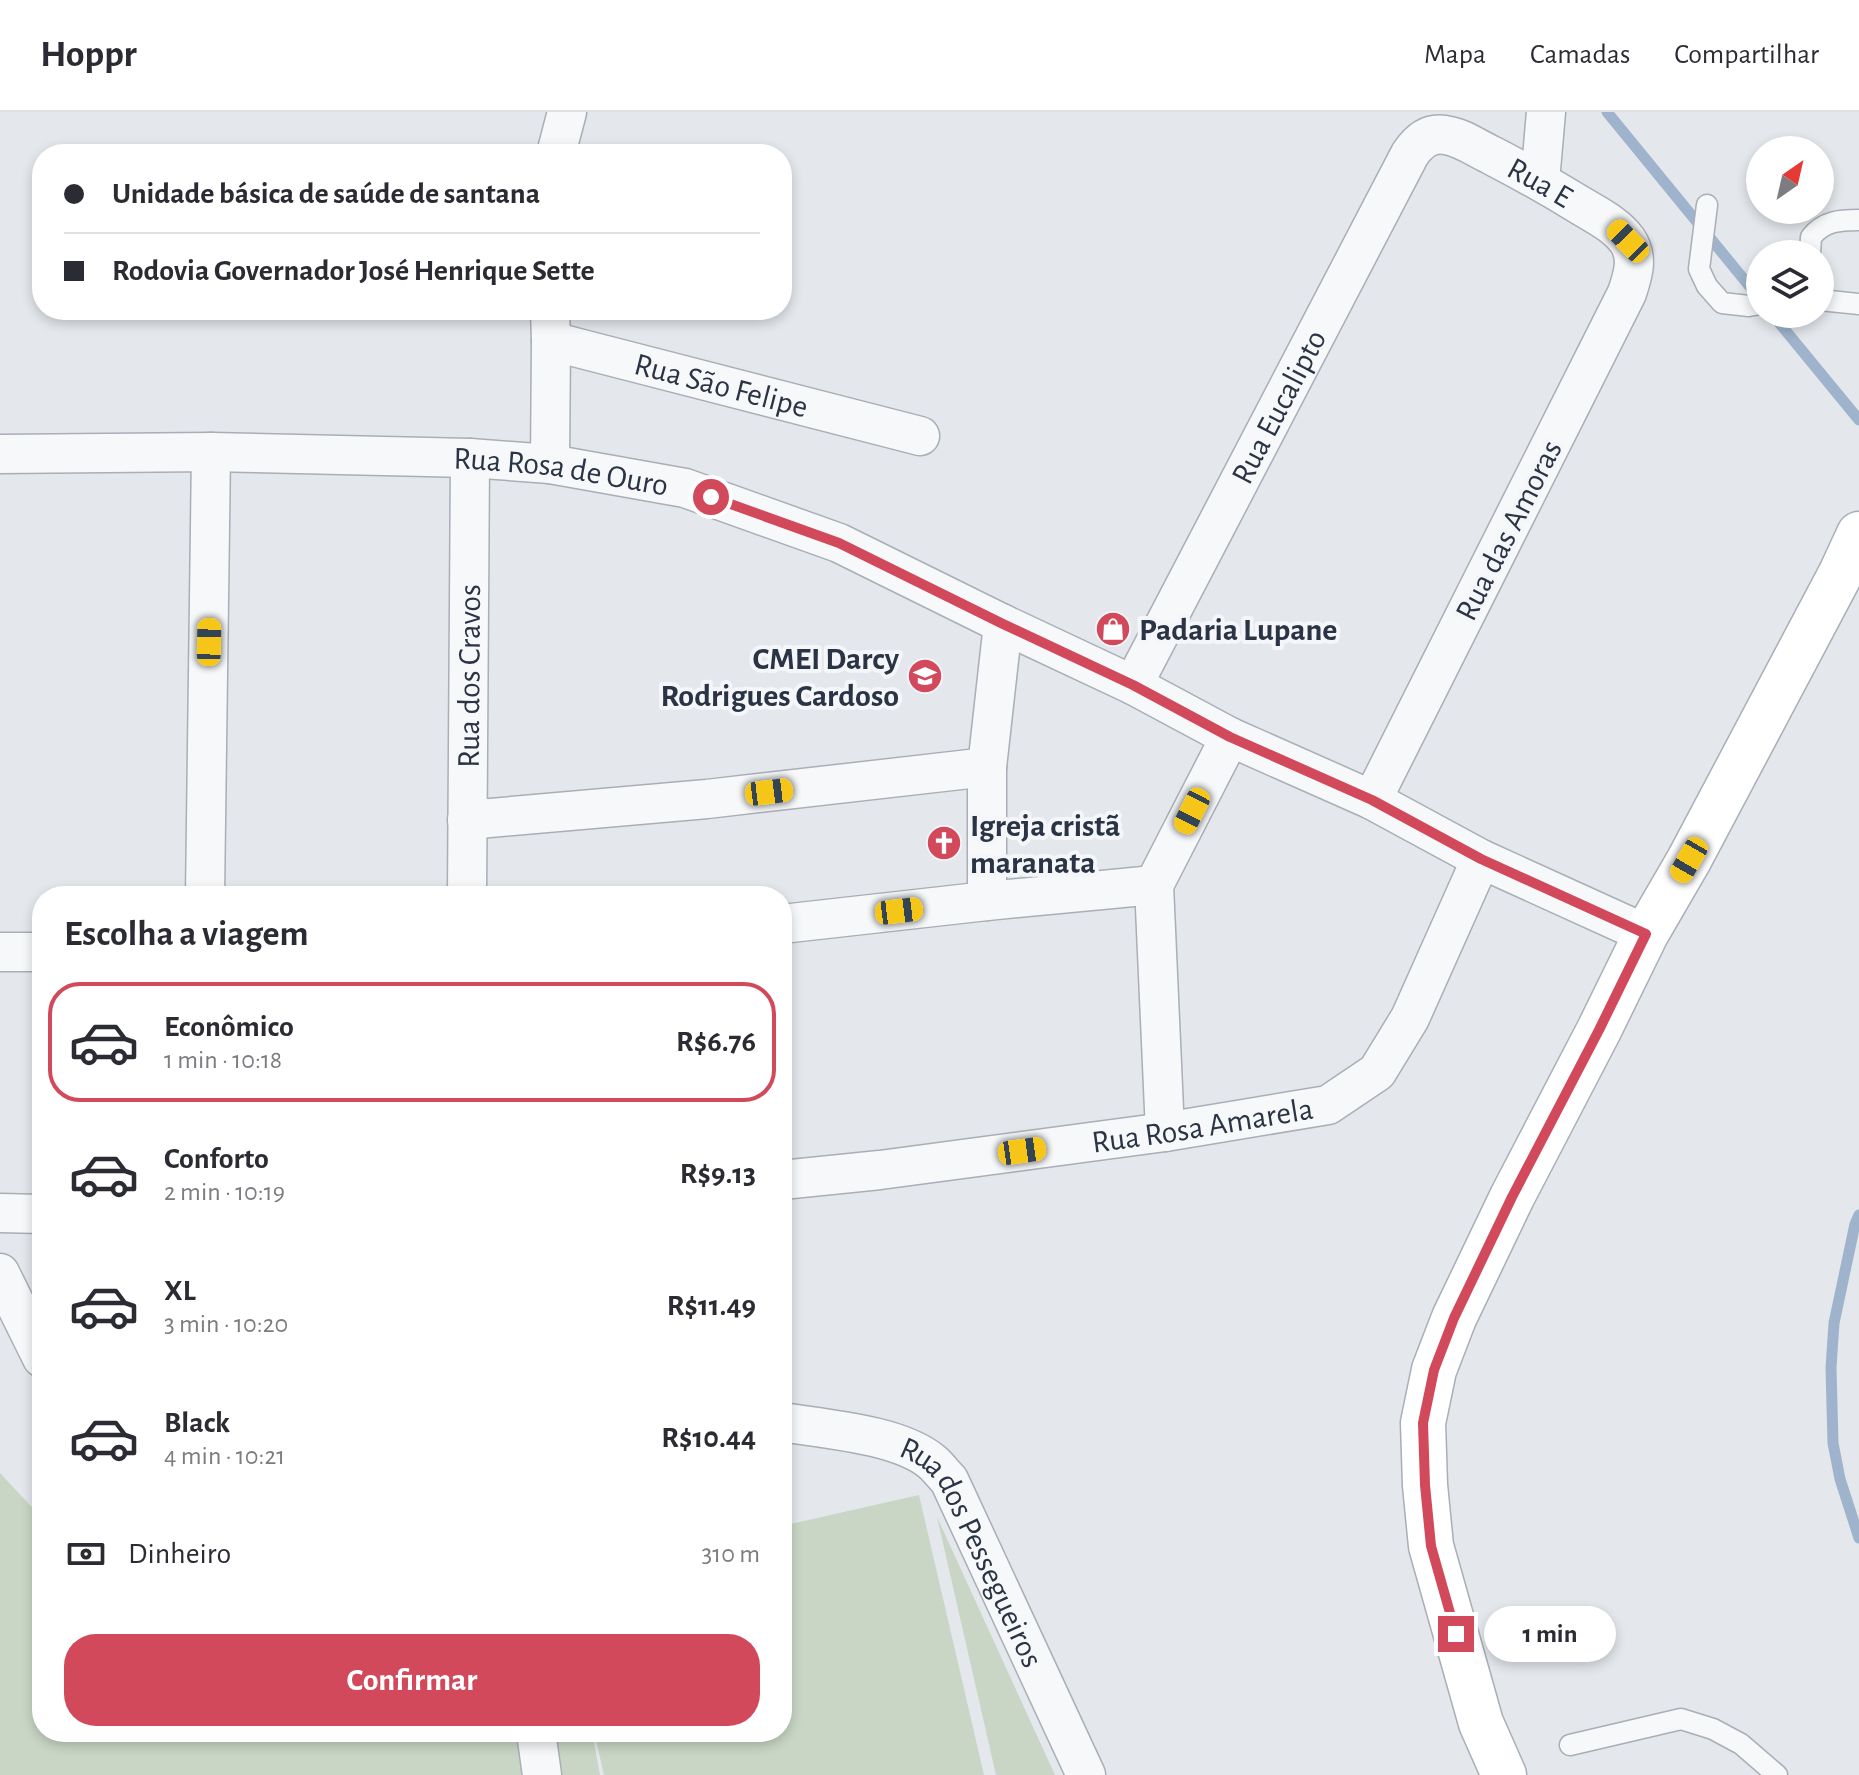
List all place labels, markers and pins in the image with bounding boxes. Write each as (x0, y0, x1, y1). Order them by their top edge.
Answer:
shop icon: Padaria Lupane (1094, 610, 1132, 648)
place label: Padaria Lupane (1139, 614, 1337, 646)
place label: CMEI Darcy Rodrigues Cardoso (661, 643, 900, 712)
school or university icon: CMEI Darcy Rodrigues Cardoso (906, 657, 944, 695)
place label: Igreja cristã maranata (970, 810, 1121, 879)
church icon: Igreja cristã maranata (925, 824, 963, 862)

